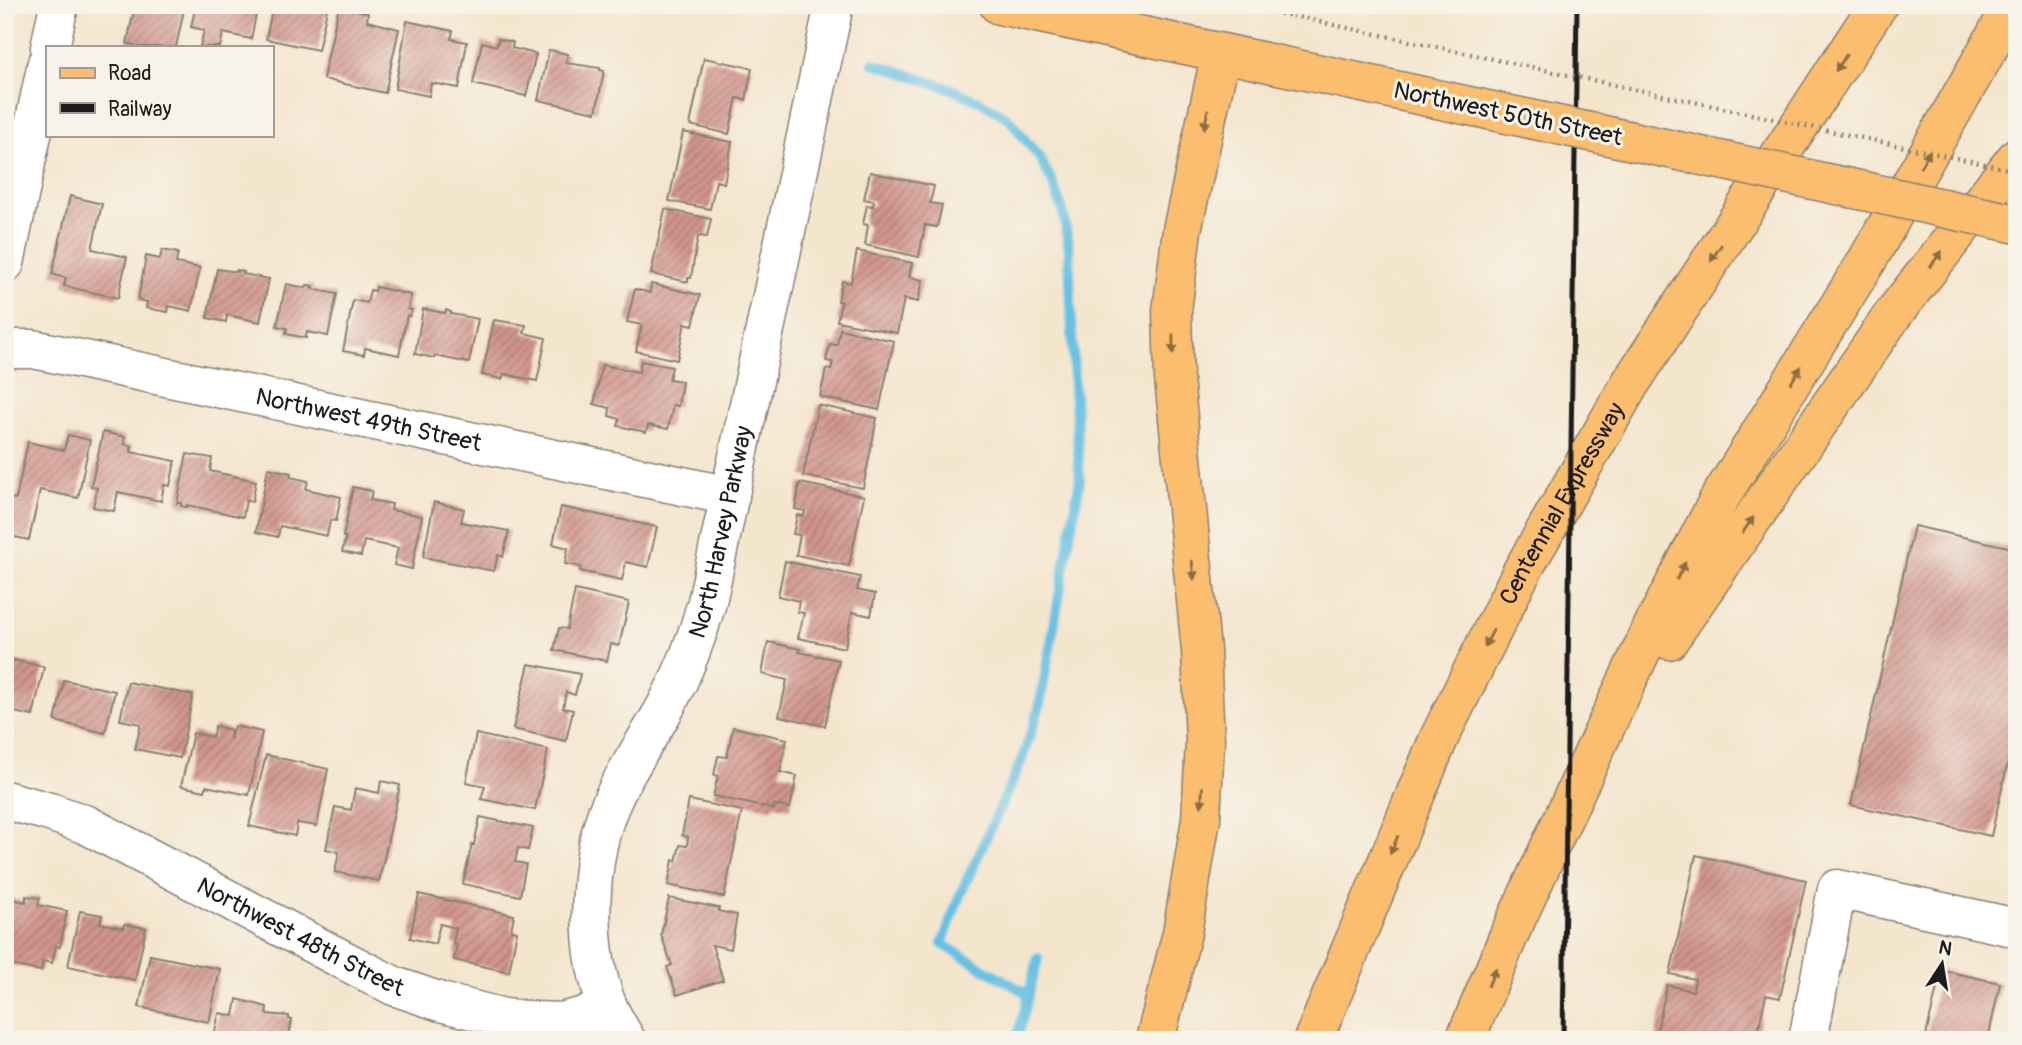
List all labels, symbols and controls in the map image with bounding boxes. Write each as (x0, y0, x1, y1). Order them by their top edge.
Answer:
legend (46, 46, 273, 136)
one-way arrow (1835, 53, 1848, 72)
text: Road (108, 60, 152, 87)
street label: Northwest 50th Street (1391, 76, 1625, 152)
text: Railway (108, 96, 172, 123)
one-way arrow (1201, 108, 1212, 130)
one-way arrow (1919, 149, 1931, 168)
one-way arrow (1710, 243, 1723, 262)
one-way arrow (1929, 250, 1943, 268)
one-way arrow (1167, 333, 1179, 355)
one-way arrow (1789, 365, 1802, 384)
street label: Northwest 49th Street (253, 382, 484, 458)
street label: Centennial Expressway (1493, 397, 1631, 609)
street label: North Harvey Parkway (682, 423, 759, 642)
one-way arrow (1741, 516, 1755, 534)
one-way arrow (1188, 559, 1199, 581)
one-way arrow (1676, 561, 1687, 581)
one-way arrow (1483, 628, 1495, 648)
one-way arrow (1197, 786, 1208, 808)
one-way arrow (1389, 835, 1400, 856)
street label: Northwest 48th Street (192, 871, 408, 1003)
north arrow (1906, 930, 1976, 1000)
text: N (1937, 935, 1954, 961)
one-way arrow (1486, 966, 1497, 987)

